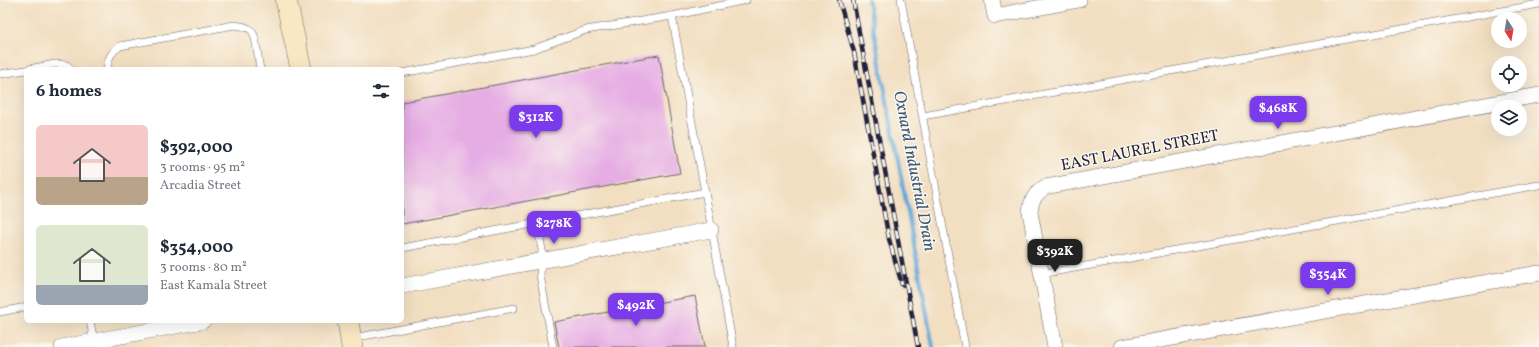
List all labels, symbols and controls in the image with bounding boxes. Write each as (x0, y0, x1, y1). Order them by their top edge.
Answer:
north arrow (1491, 12, 1527, 48)
map controls (1491, 12, 1527, 136)
button: locate (1491, 56, 1527, 92)
text: 6 homes (36, 80, 102, 103)
icon: filters (370, 80, 392, 102)
water label: Oxnard Industrial Drain (887, 89, 941, 253)
pin: $468K (1250, 96, 1306, 130)
text: $468K (1259, 100, 1297, 118)
button: layers (1491, 100, 1527, 136)
pin: $312K (508, 105, 564, 139)
text: $312K (518, 109, 554, 127)
street label: EAST LAUREL STREET (1059, 125, 1221, 177)
text: $392,000 (160, 136, 233, 159)
icon: home (68, 141, 116, 189)
text: 3 rooms · 95 m² (160, 159, 245, 177)
text: Arcadia Street (160, 177, 241, 195)
pin: $278K (526, 211, 582, 245)
text: $278K (536, 215, 572, 233)
text: $354,000 (160, 236, 233, 259)
pin: $392K (1027, 239, 1083, 273)
icon: home (68, 241, 116, 289)
text: $392K (1036, 243, 1074, 261)
text: 3 rooms · 80 m² (160, 259, 247, 277)
pin: $354K (1300, 262, 1356, 296)
text: $354K (1309, 266, 1347, 284)
text: East Kamala Street (160, 277, 267, 295)
pin: $492K (608, 293, 664, 327)
text: $492K (617, 297, 655, 315)

